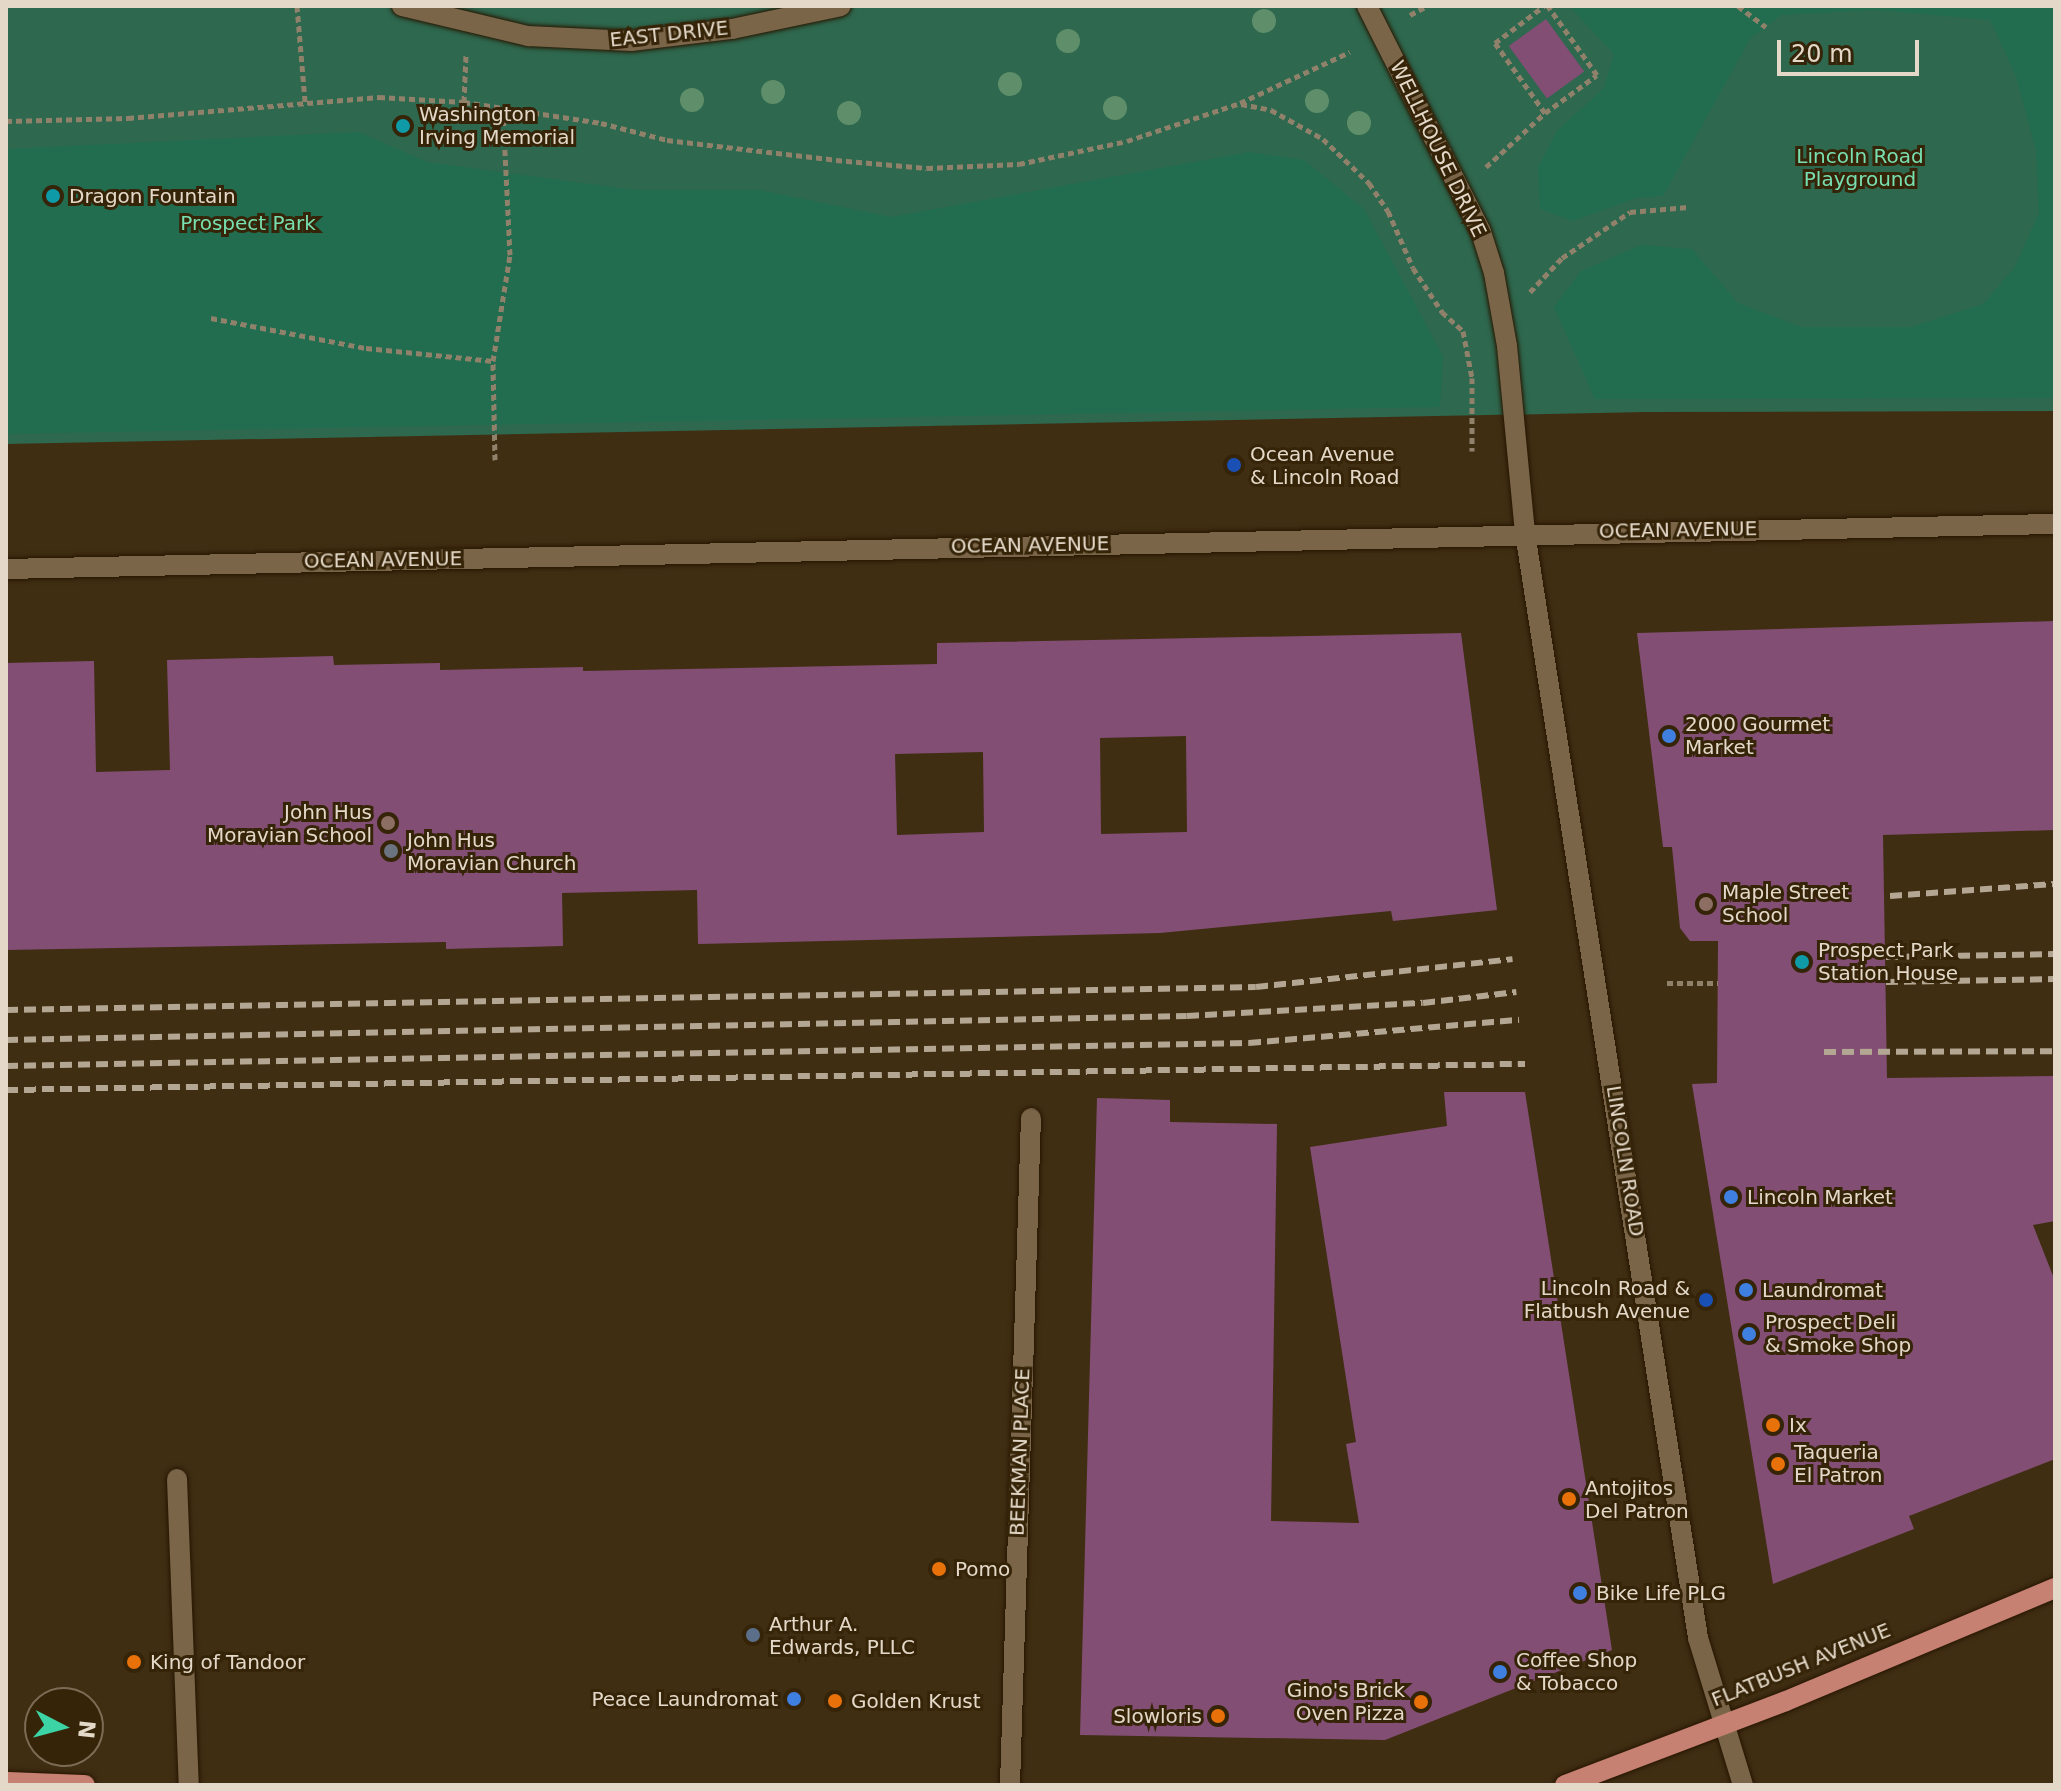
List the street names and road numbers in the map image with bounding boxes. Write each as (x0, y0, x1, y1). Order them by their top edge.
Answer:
street label: EAST DRIVE (609, 16, 729, 52)
street label: WELLHOUSE DRIVE (1385, 57, 1491, 241)
street label: OCEAN AVENUE (1599, 517, 1757, 543)
street label: OCEAN AVENUE (951, 532, 1109, 558)
street label: OCEAN AVENUE (304, 547, 462, 573)
street label: LINCOLN ROAD (1601, 1084, 1649, 1238)
street label: BEEKMAN PLACE (1005, 1368, 1035, 1536)
street label: FLATBUSH AVENUE (1708, 1618, 1894, 1712)

